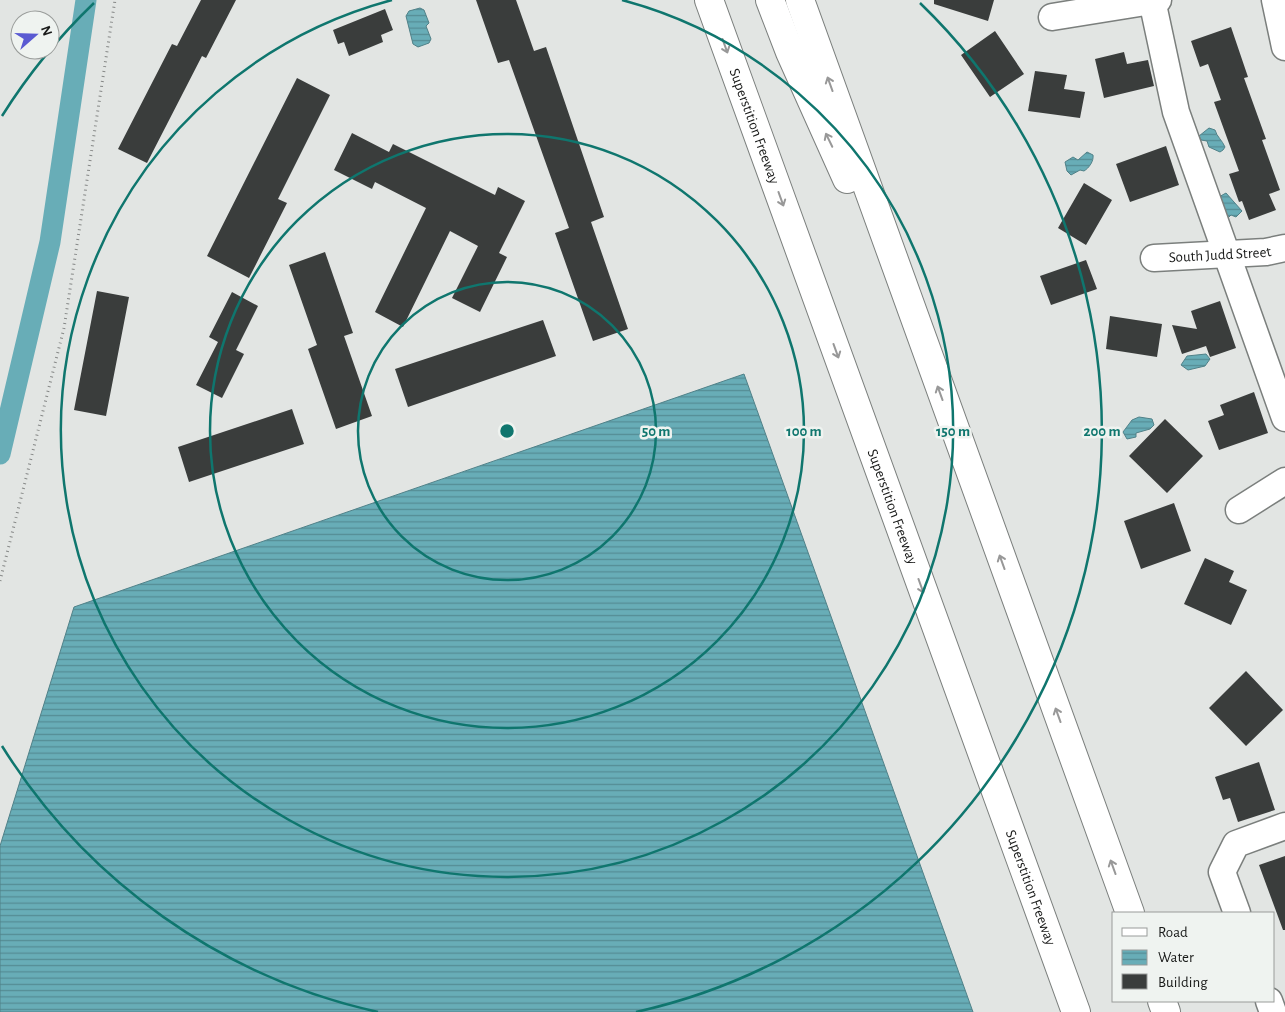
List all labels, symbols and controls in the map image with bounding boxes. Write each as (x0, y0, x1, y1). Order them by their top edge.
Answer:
north arrow (10, 10, 60, 60)
text: N (38, 24, 55, 38)
one-way arrow (721, 38, 730, 53)
street label: Superstition Freeway (727, 66, 783, 186)
one-way arrow (825, 76, 834, 92)
one-way arrow (824, 133, 834, 148)
one-way arrow (777, 190, 786, 206)
street label: South Judd Street (1168, 244, 1273, 265)
one-way arrow (832, 343, 841, 359)
one-way arrow (935, 386, 944, 401)
centre of rings (498, 422, 516, 440)
text: 50 m (642, 424, 670, 439)
text: 100 m (786, 424, 822, 439)
text: 150 m (936, 424, 970, 439)
text: 200 m (1083, 424, 1121, 439)
street label: Superstition Freeway (865, 447, 921, 567)
one-way arrow (997, 555, 1006, 570)
one-way arrow (917, 578, 926, 594)
one-way arrow (1053, 708, 1062, 723)
street label: Superstition Freeway (1003, 828, 1059, 948)
one-way arrow (1108, 860, 1117, 876)
legend (1112, 912, 1275, 1002)
text: Road (1158, 925, 1188, 940)
text: Water (1158, 950, 1194, 965)
text: Building (1158, 975, 1208, 990)

